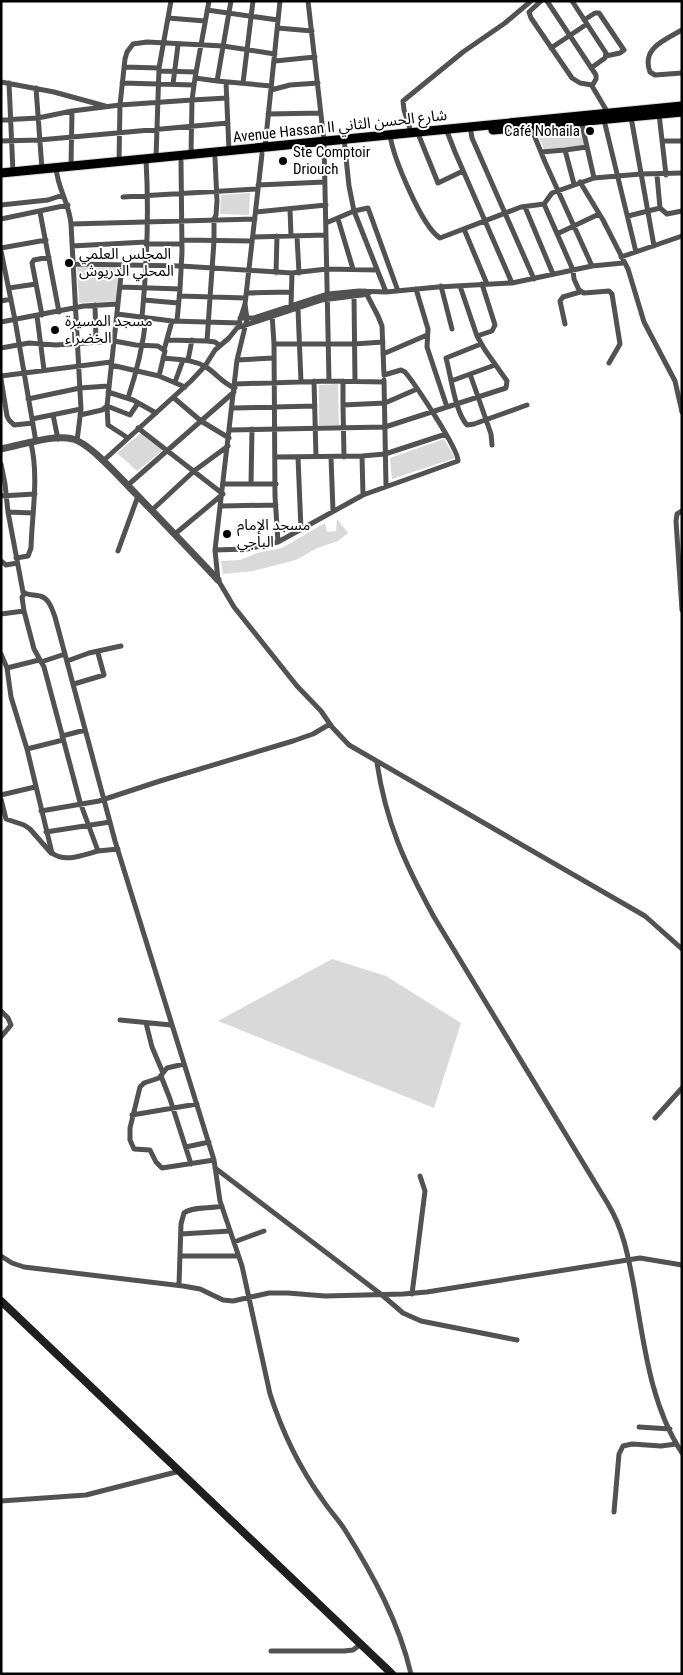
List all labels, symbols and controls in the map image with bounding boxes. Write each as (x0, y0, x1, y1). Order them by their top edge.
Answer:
street label: Avenue Hassan II شارع الحسن الثاني (232, 106, 448, 149)
place label: Café Nohaila (504, 122, 580, 140)
marker: Café Nohaila (584, 125, 596, 137)
place label: Ste Comptoir Driouch (293, 143, 371, 178)
marker: Ste Comptoir Driouch (277, 155, 289, 167)
place label: المجلس العلمي المحلي الدريوش (79, 245, 174, 282)
marker: المجلس العلمي المحلي الدريوش (63, 257, 75, 269)
place label: مسجد المسيرة الخضراء (65, 312, 153, 347)
marker: مسجد المسيرة الخضراء (49, 324, 61, 336)
place label: مسجد الإمام الباجي (237, 516, 310, 553)
marker: مسجد الإمام الباجي (221, 528, 233, 540)

